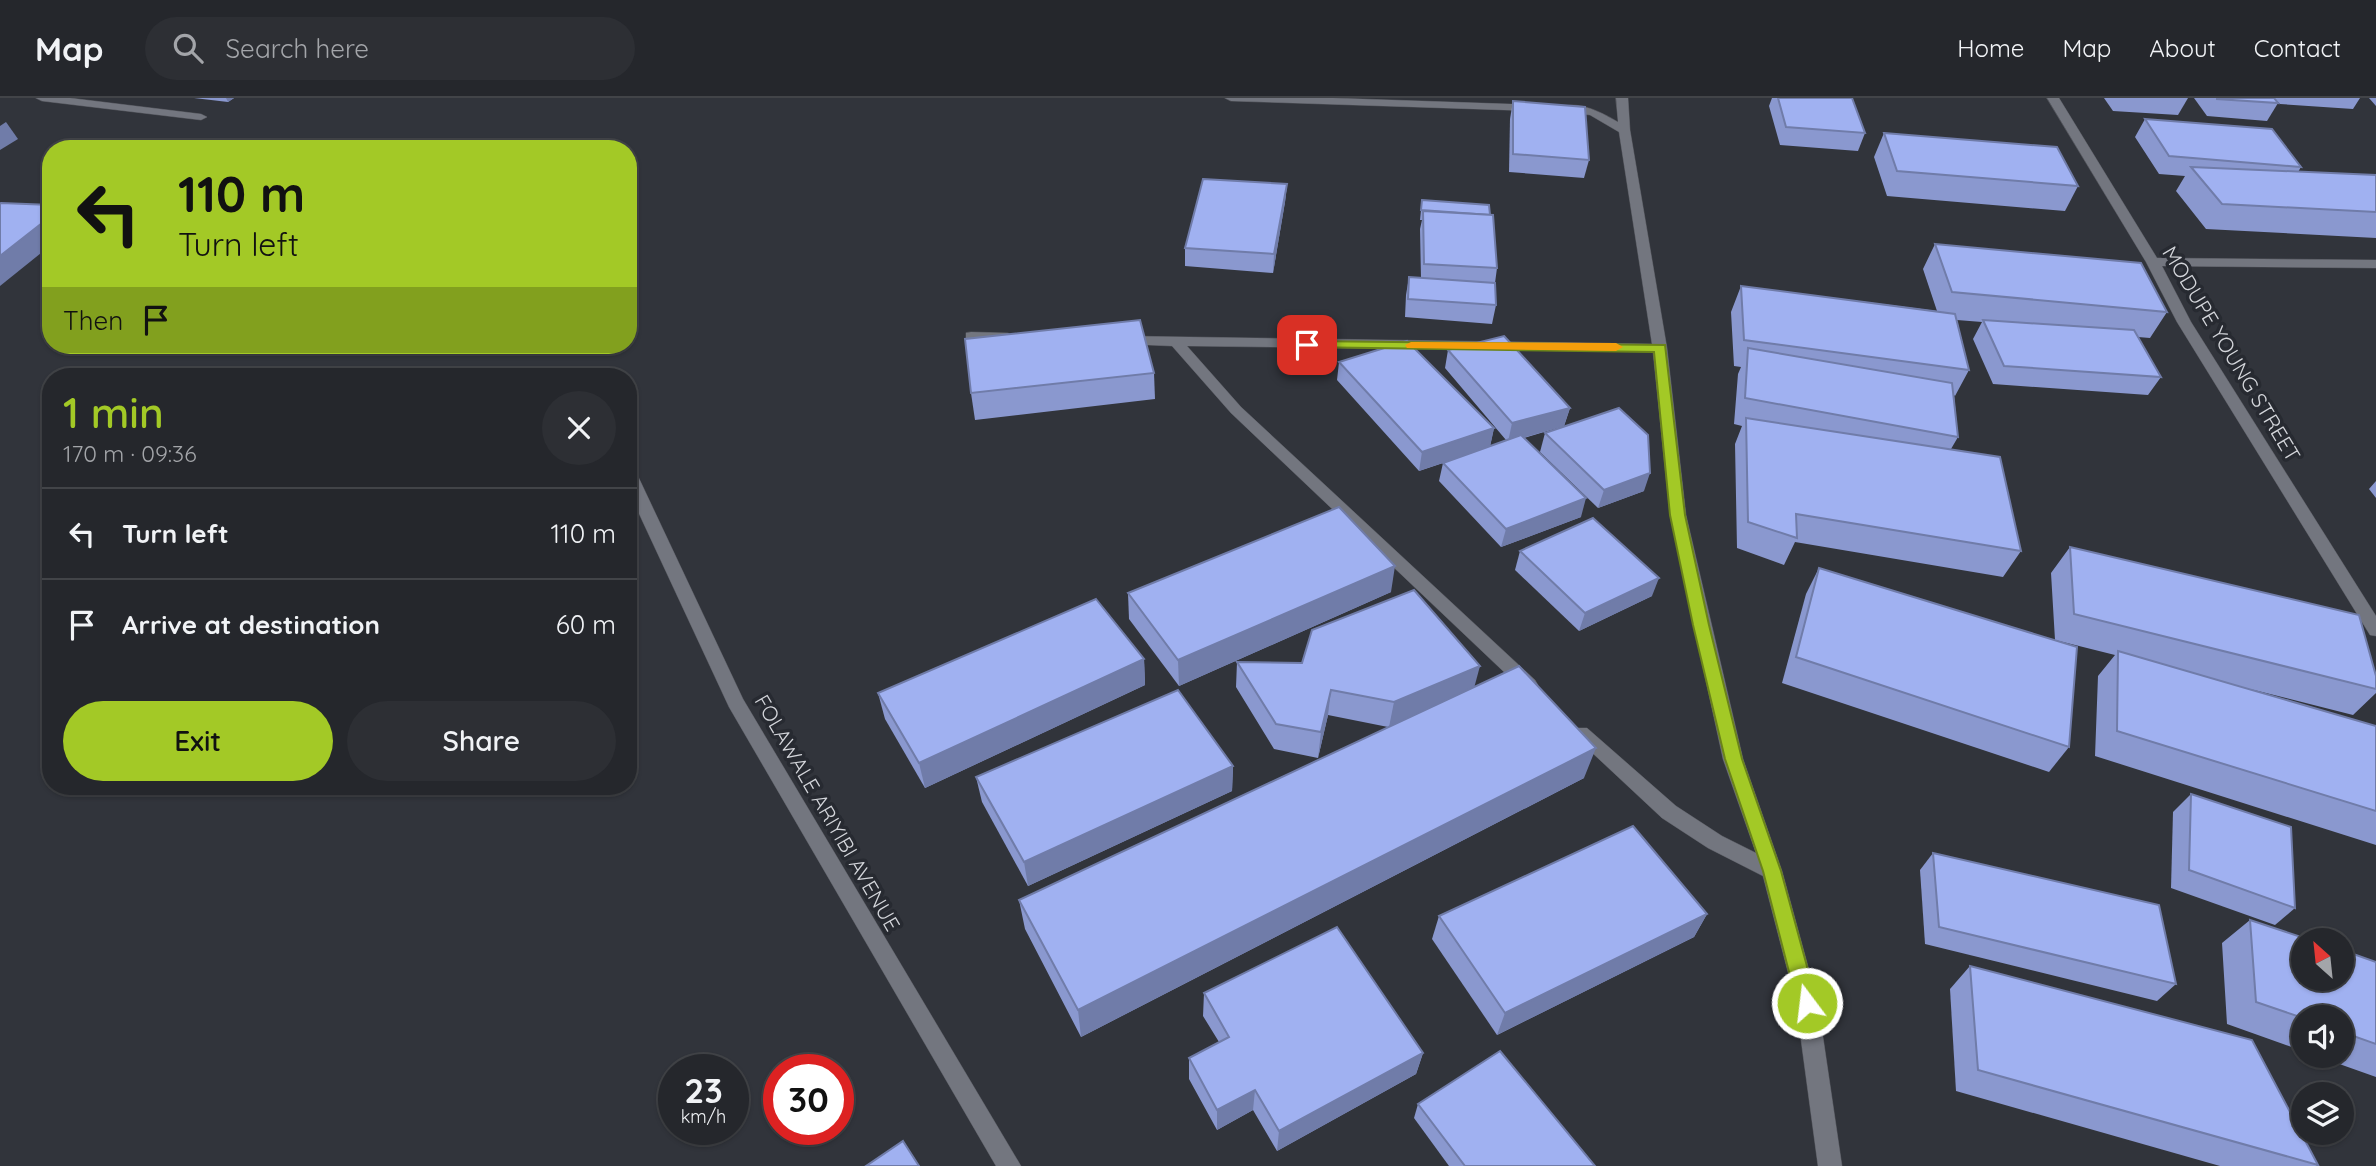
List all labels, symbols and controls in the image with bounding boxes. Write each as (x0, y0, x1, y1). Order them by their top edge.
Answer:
search box (145, 17, 635, 80)
text: Map (35, 28, 103, 69)
icon: search (169, 29, 207, 67)
text: Search here (225, 32, 369, 65)
text: Home (1957, 33, 2024, 63)
text: Map (2062, 33, 2111, 63)
text: About (2149, 33, 2216, 63)
text: Contact (2254, 33, 2341, 63)
text: 110 m (178, 163, 305, 224)
icon: left (63, 168, 154, 259)
text: Turn left (178, 224, 299, 264)
street label: MODUPE YOUNG STREET (2157, 241, 2307, 466)
icon: arrive (137, 301, 175, 339)
text: Then (63, 304, 123, 337)
pin (1277, 315, 1337, 375)
icon: arrive (1288, 326, 1326, 364)
text: 1 min (63, 386, 164, 439)
button: close (542, 391, 616, 465)
text: 170 m · 09:36 (63, 439, 197, 468)
icon: left (63, 515, 101, 553)
text: Turn left (122, 517, 229, 550)
text: 110 m (550, 517, 616, 550)
icon: arrive (63, 606, 101, 644)
text: Arrive at destination (122, 608, 380, 641)
text: 60 m (556, 608, 616, 641)
street label: FOLAWALE ARIYIBI AVENUE (749, 690, 906, 935)
button: Exit (63, 701, 333, 781)
button: Share (347, 701, 616, 781)
north arrow (2291, 928, 2354, 990)
map controls (2291, 928, 2354, 1145)
position arrow (1770, 966, 1844, 1040)
button: sound (2291, 1005, 2354, 1068)
speed limit sign: 30 (763, 1054, 854, 1145)
text: 23 (684, 1068, 723, 1112)
button: layers (2291, 1082, 2354, 1145)
text: km/h (681, 1105, 726, 1128)

